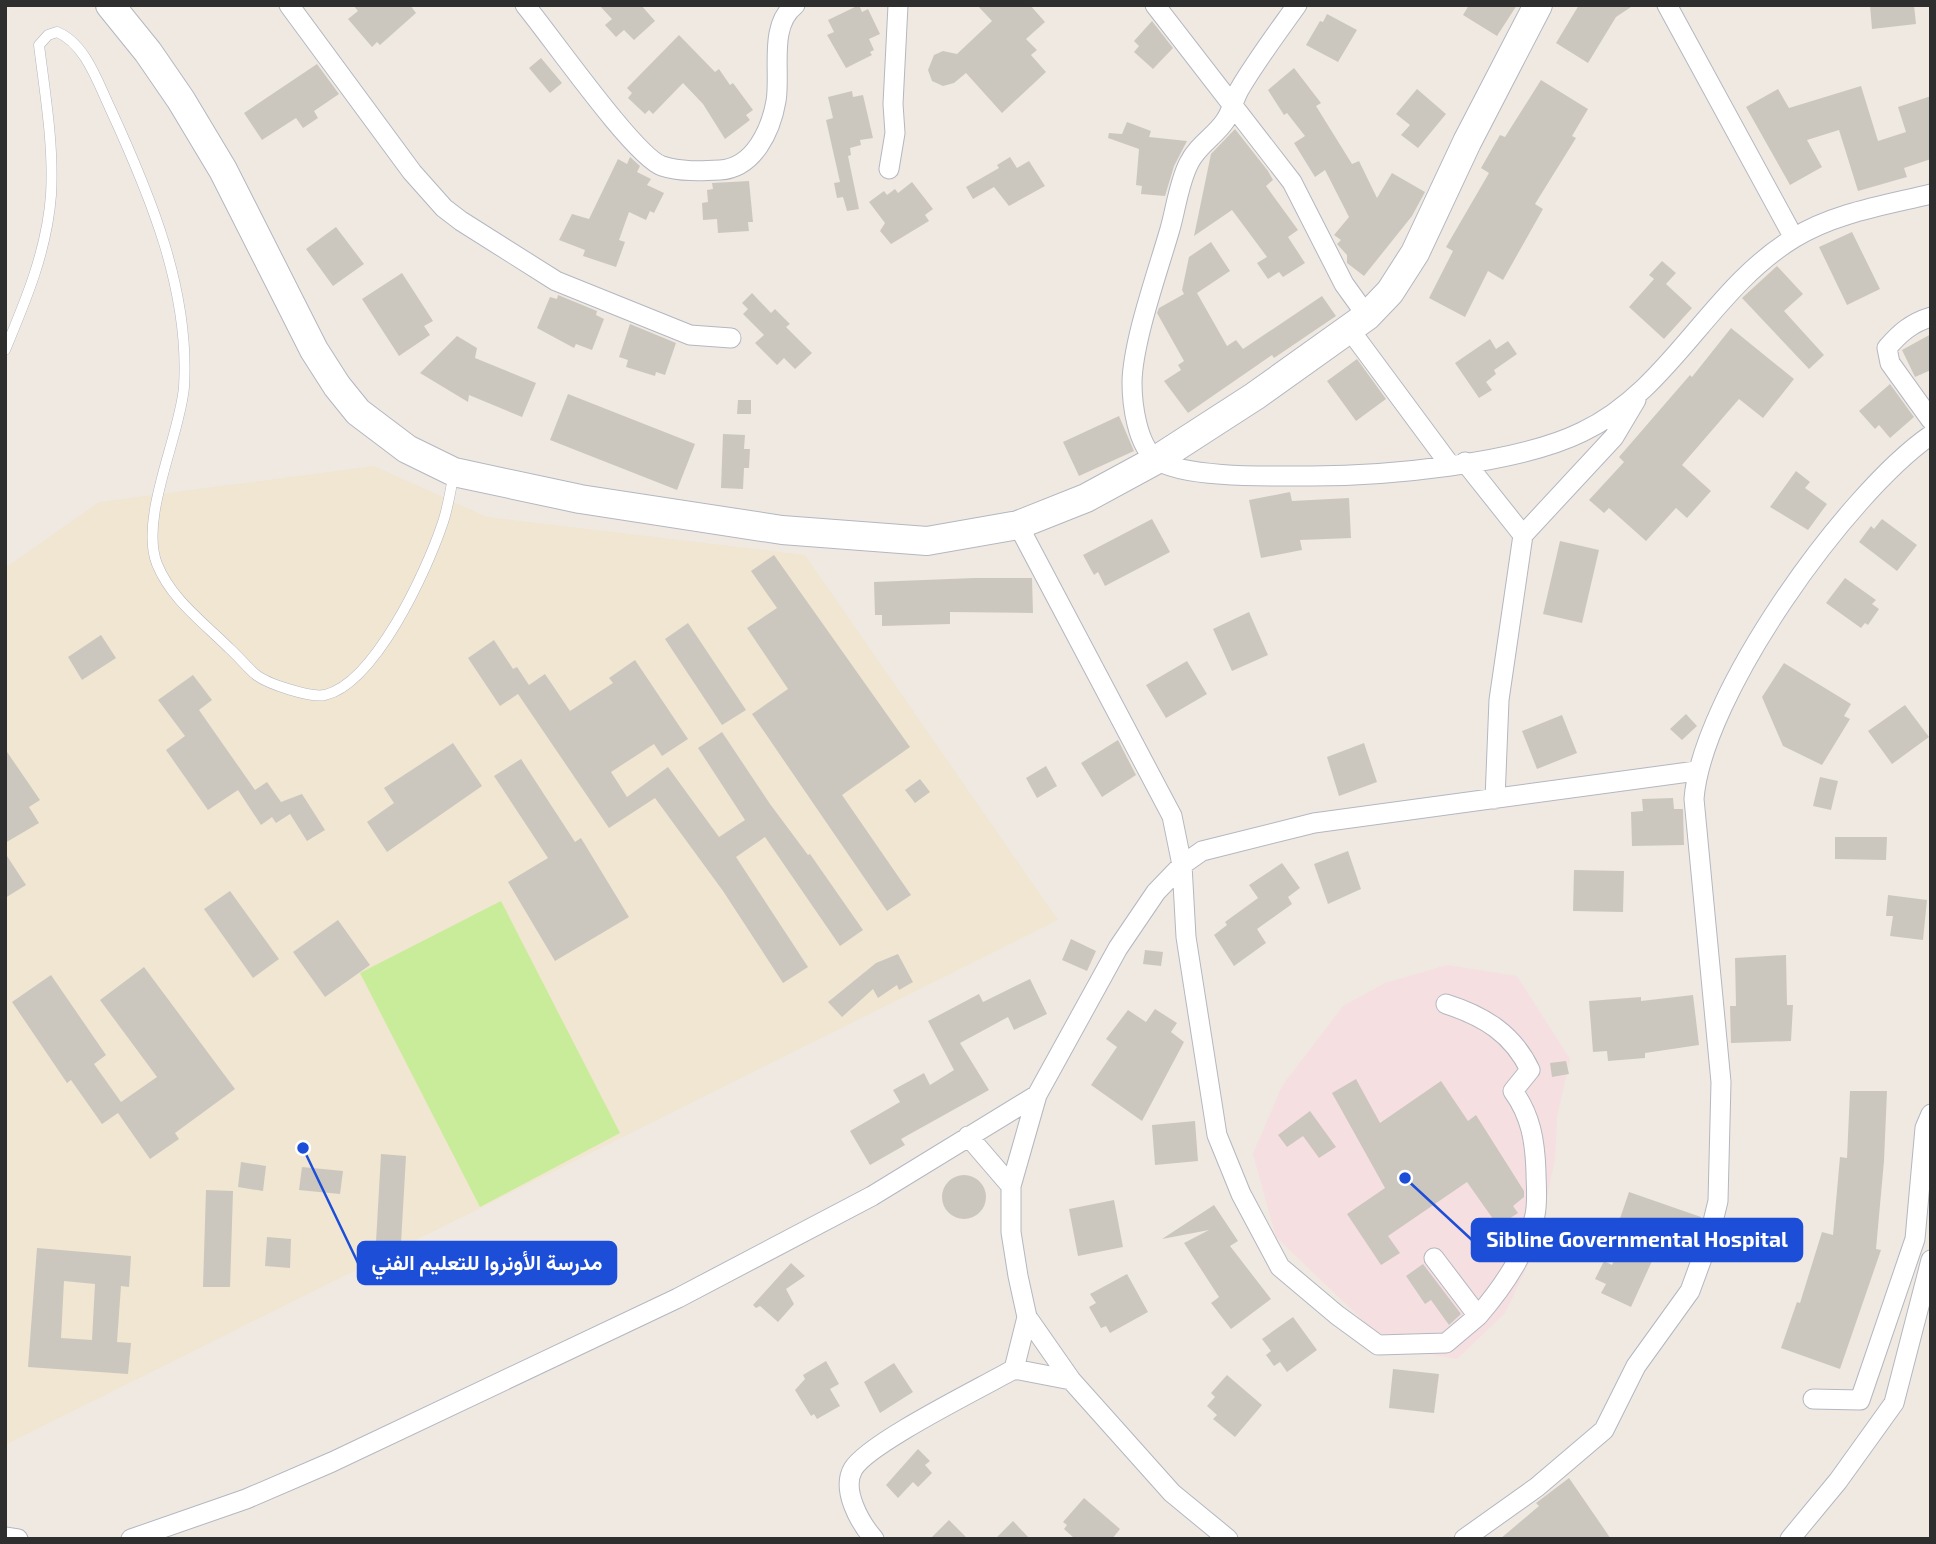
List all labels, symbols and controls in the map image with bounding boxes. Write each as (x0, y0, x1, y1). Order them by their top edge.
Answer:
callout: Sibline Governmental Hospital (1472, 1219, 1802, 1261)
text: Sibline Governmental Hospital (1486, 1226, 1788, 1251)
callout: مدرسة الأونروا للتعليم الفني (358, 1242, 616, 1284)
text: مدرسة الأونروا للتعليم الفني (372, 1249, 602, 1280)

